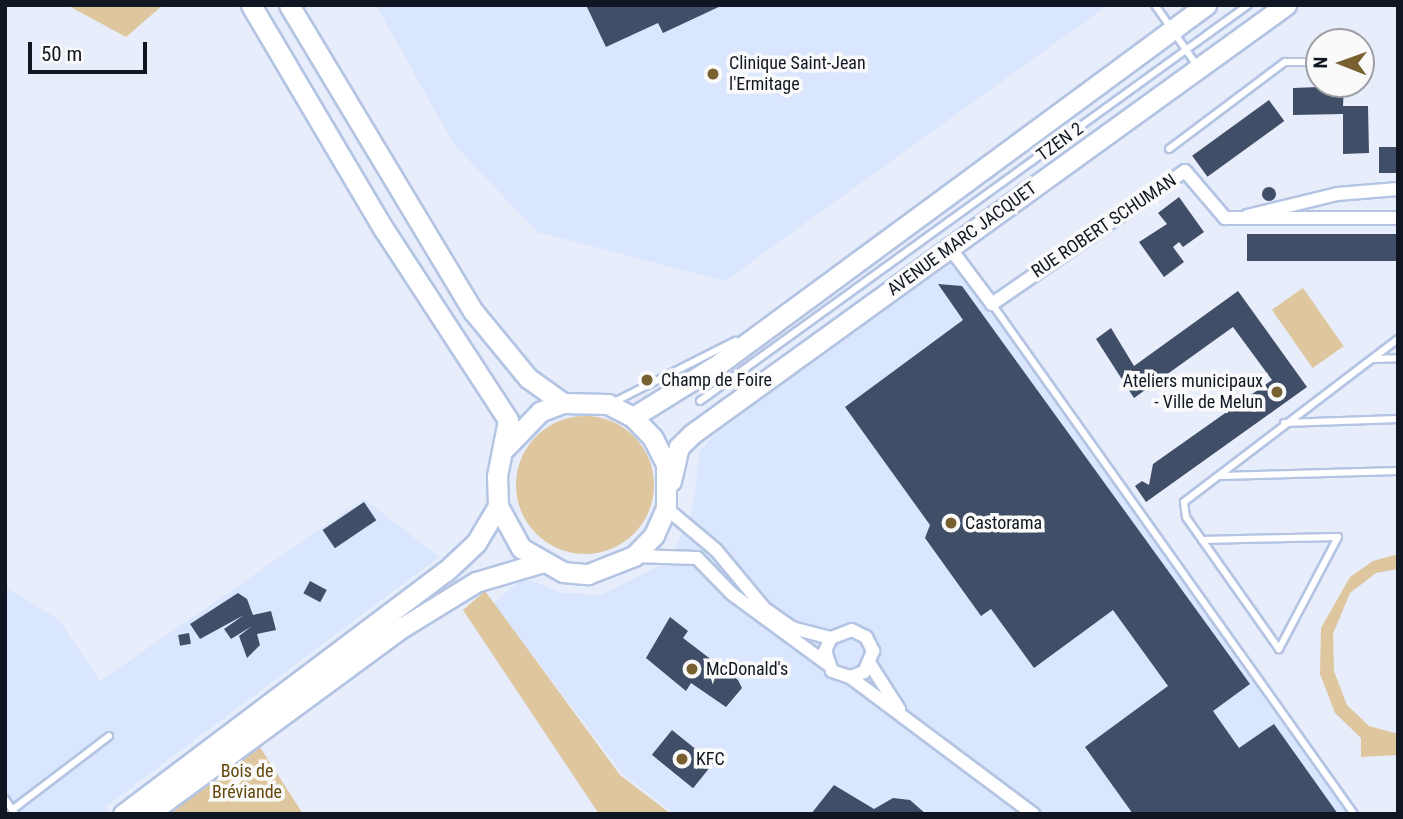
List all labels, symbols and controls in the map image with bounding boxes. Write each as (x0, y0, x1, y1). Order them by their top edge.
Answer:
scale bar (32, 28, 150, 72)
north arrow (1305, 28, 1375, 98)
text: 50 m (41, 42, 82, 66)
place label: Clinique Saint-Jean l'Ermitage (729, 53, 866, 96)
text: N (1309, 57, 1332, 69)
marker: Clinique Saint-Jean l'Ermitage (703, 64, 723, 84)
street label: TZEN 2 (1033, 118, 1087, 166)
street label: RUE ROBERT SCHUMAN (1027, 169, 1181, 283)
street label: AVENUE MARC JACQUET (883, 178, 1041, 300)
place label: Champ de Foire (661, 369, 772, 391)
place label: Ateliers municipaux - Ville de Melun (1123, 371, 1263, 414)
marker: Champ de Foire (639, 372, 655, 388)
marker: Ateliers municipaux - Ville de Melun (1269, 384, 1285, 400)
place label: Castorama (965, 512, 1042, 534)
marker: Castorama (943, 515, 959, 531)
place label: McDonald's (706, 658, 788, 680)
marker: McDonald's (684, 661, 700, 677)
place label: KFC (696, 748, 725, 770)
marker: KFC (674, 751, 690, 767)
park label: Bois de Bréviande (212, 761, 282, 804)

